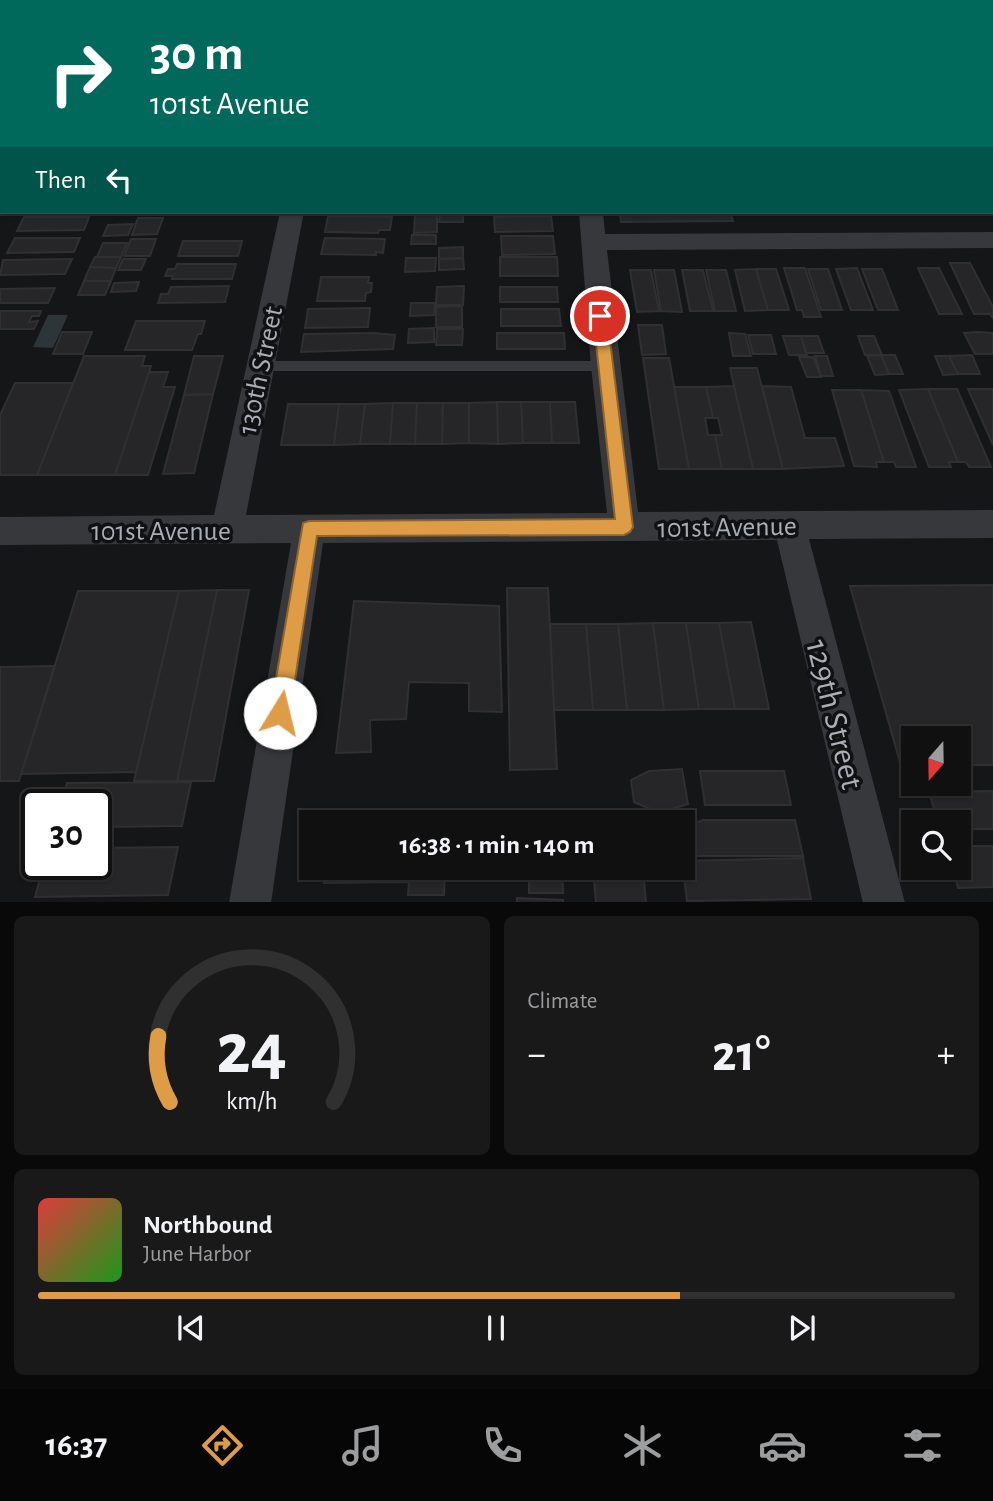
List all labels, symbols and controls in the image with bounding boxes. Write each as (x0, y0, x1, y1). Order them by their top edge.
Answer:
icon: right (35, 28, 126, 119)
text: 30 m (150, 30, 244, 79)
text: 101st Avenue (150, 88, 310, 120)
icon: left (100, 161, 138, 199)
text: Then (35, 167, 86, 193)
pin (570, 286, 630, 346)
icon: arrive (581, 297, 619, 335)
street label: 130th Street (234, 304, 288, 437)
street label: 101st Avenue (657, 513, 797, 543)
street label: 101st Avenue (91, 518, 231, 546)
street label: 129th Street (799, 637, 868, 793)
position arrow (243, 676, 317, 750)
north arrow (901, 726, 971, 796)
map controls (901, 726, 971, 880)
speed limit sign: 30 (21, 789, 112, 880)
button: search (901, 810, 971, 880)
text: 16:38 · 1 min · 140 m (399, 832, 595, 858)
text: Climate (528, 990, 597, 1013)
text: 24 (216, 1014, 287, 1087)
text: 21° (712, 1028, 770, 1080)
text: − (528, 1036, 546, 1074)
text: + (937, 1036, 955, 1074)
text: km/h (226, 1088, 278, 1113)
text: Northbound (143, 1212, 272, 1238)
text: June Harbor (143, 1243, 251, 1266)
icon: previous (172, 1309, 210, 1347)
icon: pause (477, 1309, 515, 1347)
icon: next (783, 1309, 821, 1347)
icon: directions (198, 1421, 247, 1470)
icon: music (338, 1421, 387, 1470)
icon: phone (478, 1421, 527, 1470)
icon: climate (618, 1421, 667, 1470)
icon: car (758, 1421, 807, 1470)
icon: filters (898, 1421, 947, 1470)
text: 16:37 (46, 1429, 107, 1461)

